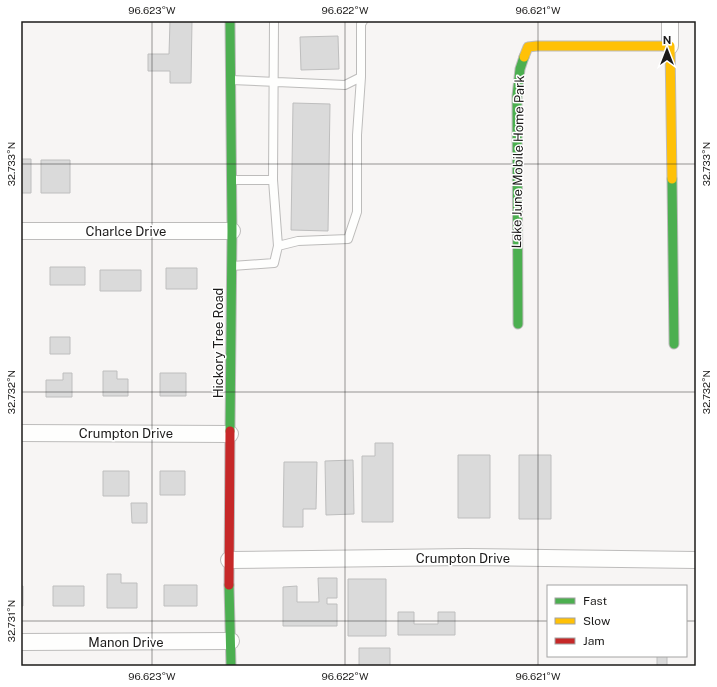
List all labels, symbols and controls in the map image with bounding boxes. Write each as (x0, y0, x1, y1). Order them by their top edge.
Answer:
text: 96.623°W (128, 4, 176, 16)
text: 96.622°W (322, 4, 369, 16)
text: 96.621°W (515, 4, 561, 16)
north arrow (647, 30, 687, 70)
text: N (663, 34, 671, 46)
street label: Lake June Mobile Home Park (509, 75, 527, 249)
text: 32.733°N (5, 142, 17, 186)
text: 32.733°N (700, 142, 712, 186)
street label: Charlce Drive (86, 224, 166, 239)
street label: Hickory Tree Road (211, 288, 226, 398)
text: 32.732°N (5, 370, 17, 414)
text: 32.732°N (700, 370, 712, 414)
street label: Crumpton Drive (79, 426, 173, 441)
street label: Crumpton Drive (416, 551, 510, 566)
legend (547, 585, 687, 657)
text: Fast (583, 594, 608, 608)
text: 32.731°N (5, 600, 17, 642)
text: Slow (583, 614, 611, 628)
text: Jam (583, 634, 605, 648)
street label: Manon Drive (88, 635, 164, 650)
text: 96.623°W (128, 670, 176, 682)
text: 96.622°W (322, 670, 369, 682)
text: 96.621°W (515, 670, 561, 682)

